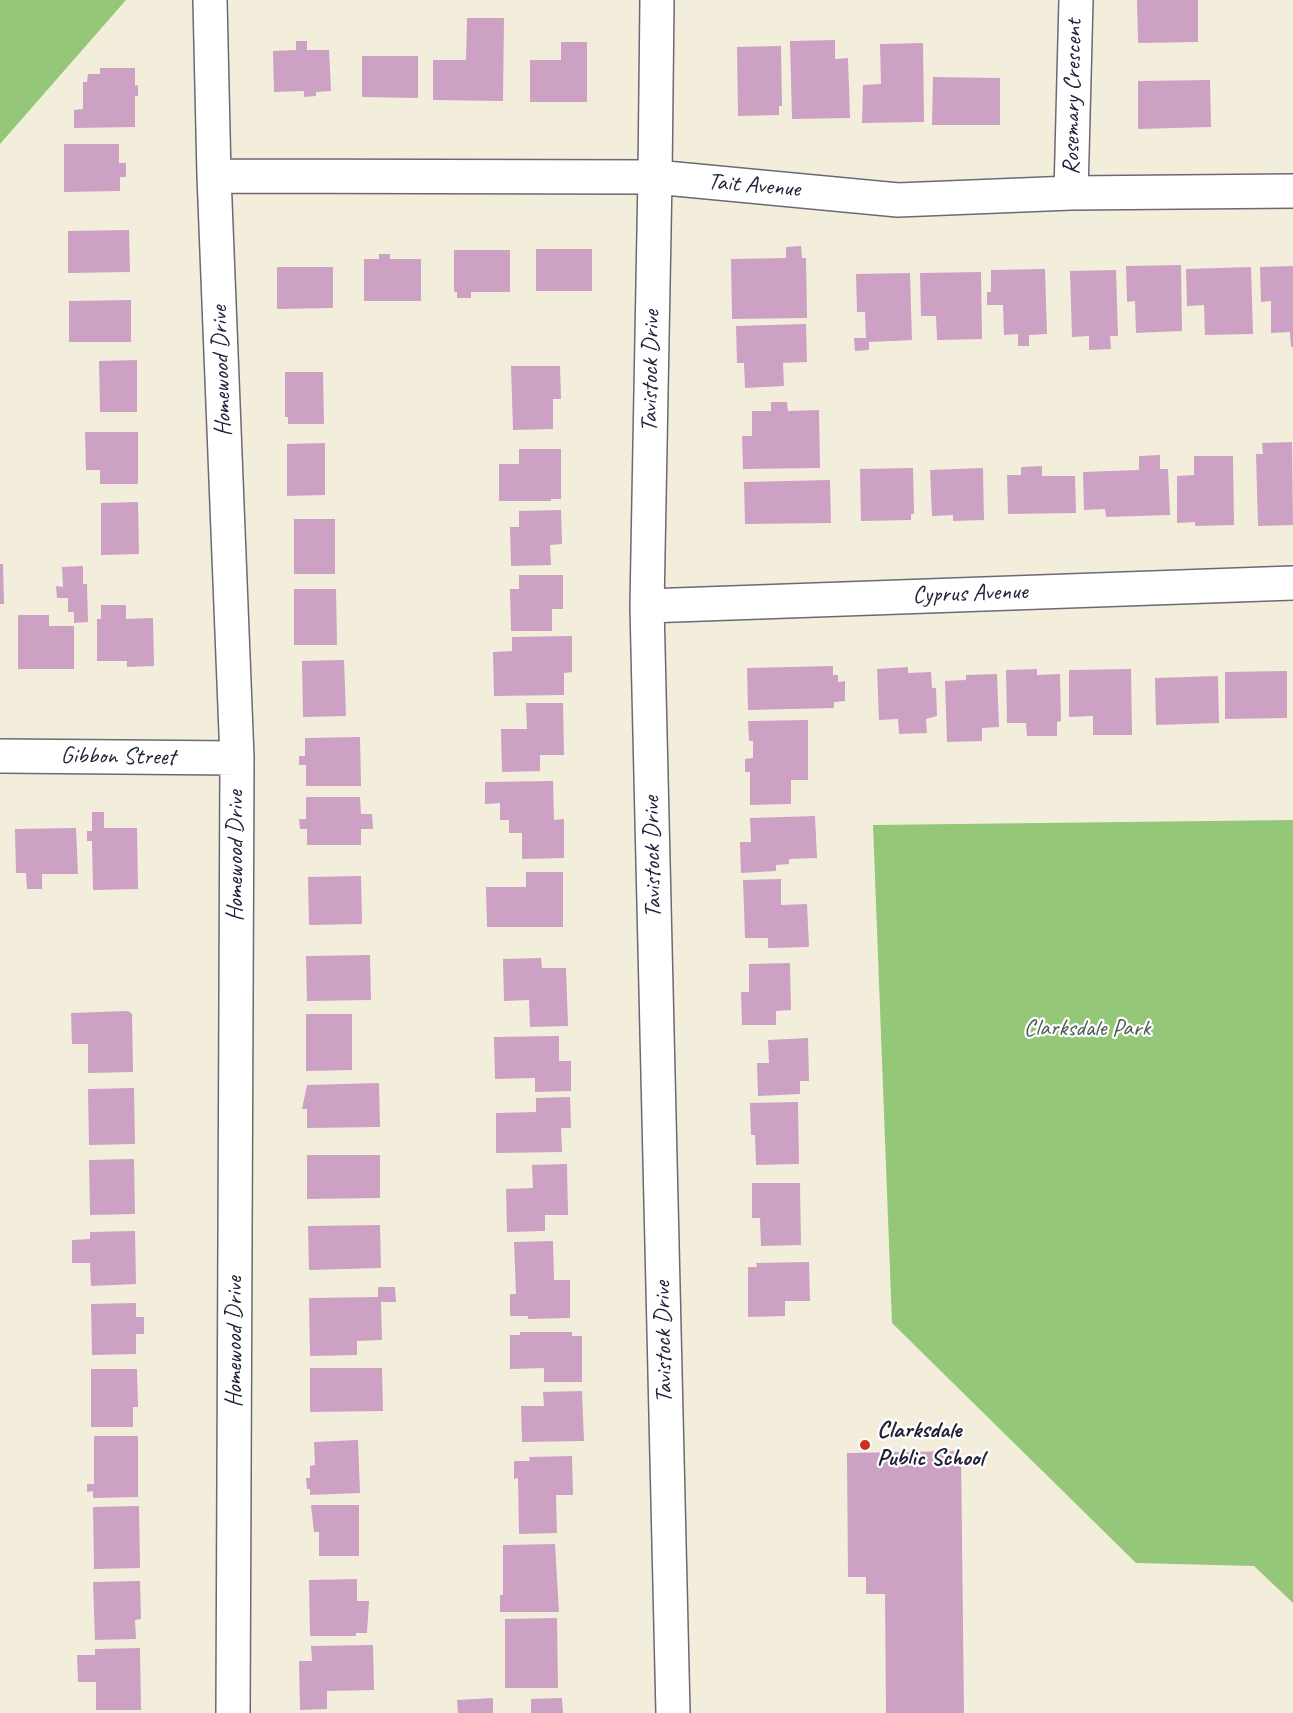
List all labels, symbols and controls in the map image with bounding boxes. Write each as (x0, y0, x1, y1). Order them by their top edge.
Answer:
street label: Rosemary Crescent (1057, 19, 1089, 175)
street label: Tait Avenue (707, 168, 801, 204)
street label: Homewood Drive (205, 305, 239, 437)
street label: Tavistock Drive (636, 310, 666, 432)
street label: Cyprus Avenue (912, 578, 1028, 610)
street label: Gibbon Street (60, 742, 176, 772)
street label: Homewood Drive (222, 791, 250, 921)
street label: Tavistock Drive (638, 796, 668, 918)
park label: Clarksdale Park (1024, 1015, 1150, 1043)
street label: Homewood Drive (221, 1277, 249, 1407)
street label: Tavistock Drive (649, 1281, 679, 1403)
place label: Clarksdale Public School (877, 1417, 984, 1473)
marker: Clarksdale Public School (858, 1438, 872, 1452)

